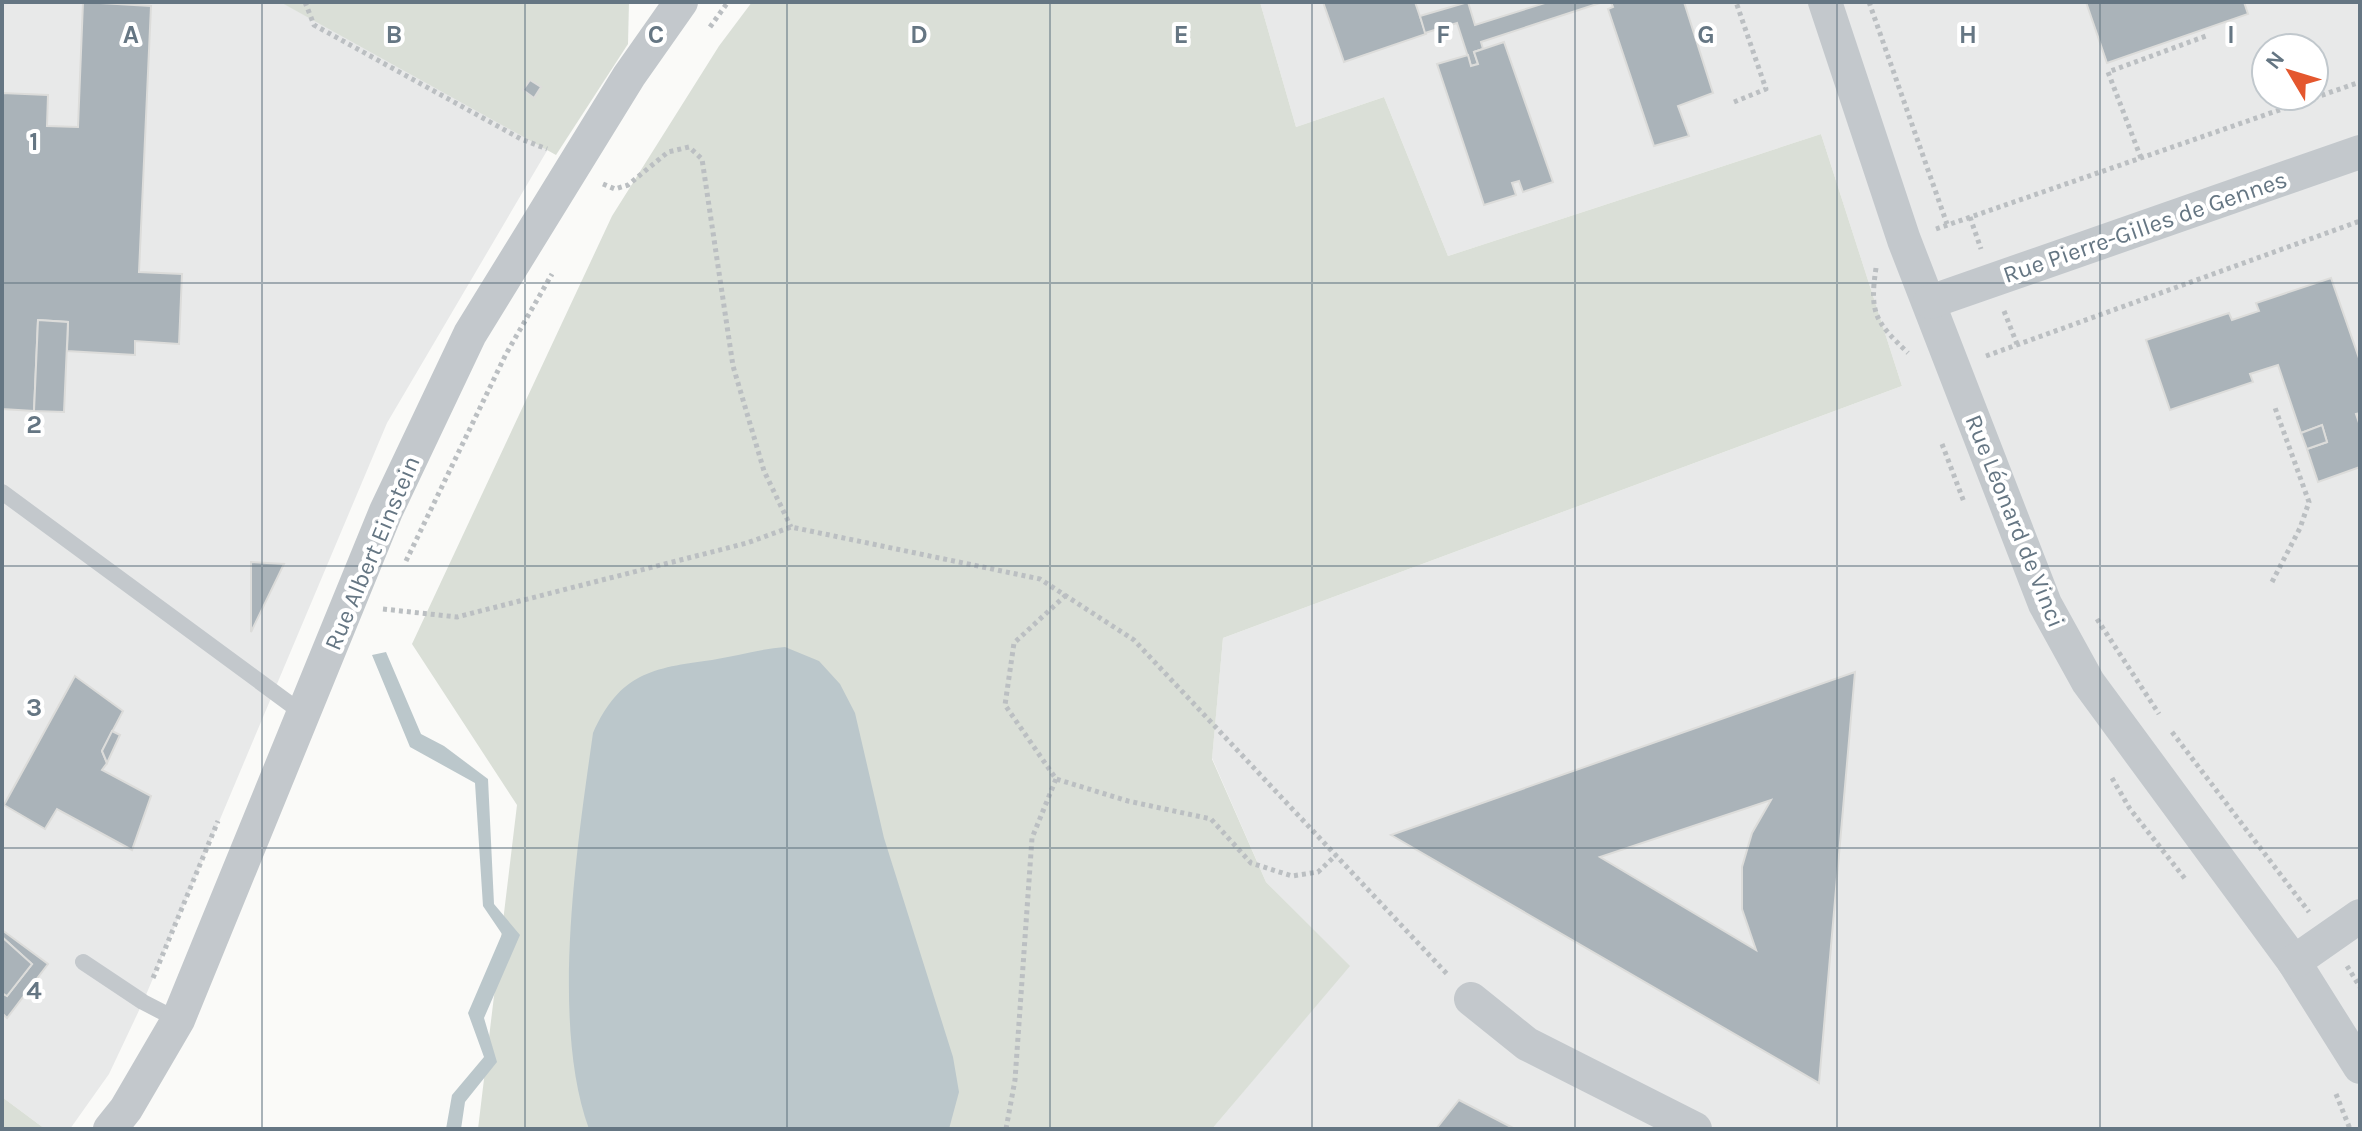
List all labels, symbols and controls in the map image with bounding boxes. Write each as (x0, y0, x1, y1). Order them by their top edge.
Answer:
text: A (123, 19, 139, 50)
text: B (386, 19, 402, 50)
text: C (648, 19, 664, 50)
text: D (910, 19, 928, 50)
text: E (1173, 19, 1189, 50)
text: F (1436, 19, 1450, 50)
text: G (1697, 19, 1715, 50)
text: H (1959, 19, 1977, 50)
text: I (2227, 19, 2235, 50)
north arrow (2250, 32, 2330, 112)
text: N (2260, 46, 2290, 75)
text: 1 (29, 126, 39, 157)
street label: Rue Pierre-Gilles de Gennes (1999, 165, 2291, 289)
text: 2 (26, 409, 42, 440)
street label: Rue Léonard de Vinci (1959, 410, 2071, 632)
street label: Rue Albert Einstein (318, 452, 426, 654)
text: 3 (26, 692, 42, 723)
text: 4 (26, 975, 42, 1006)

